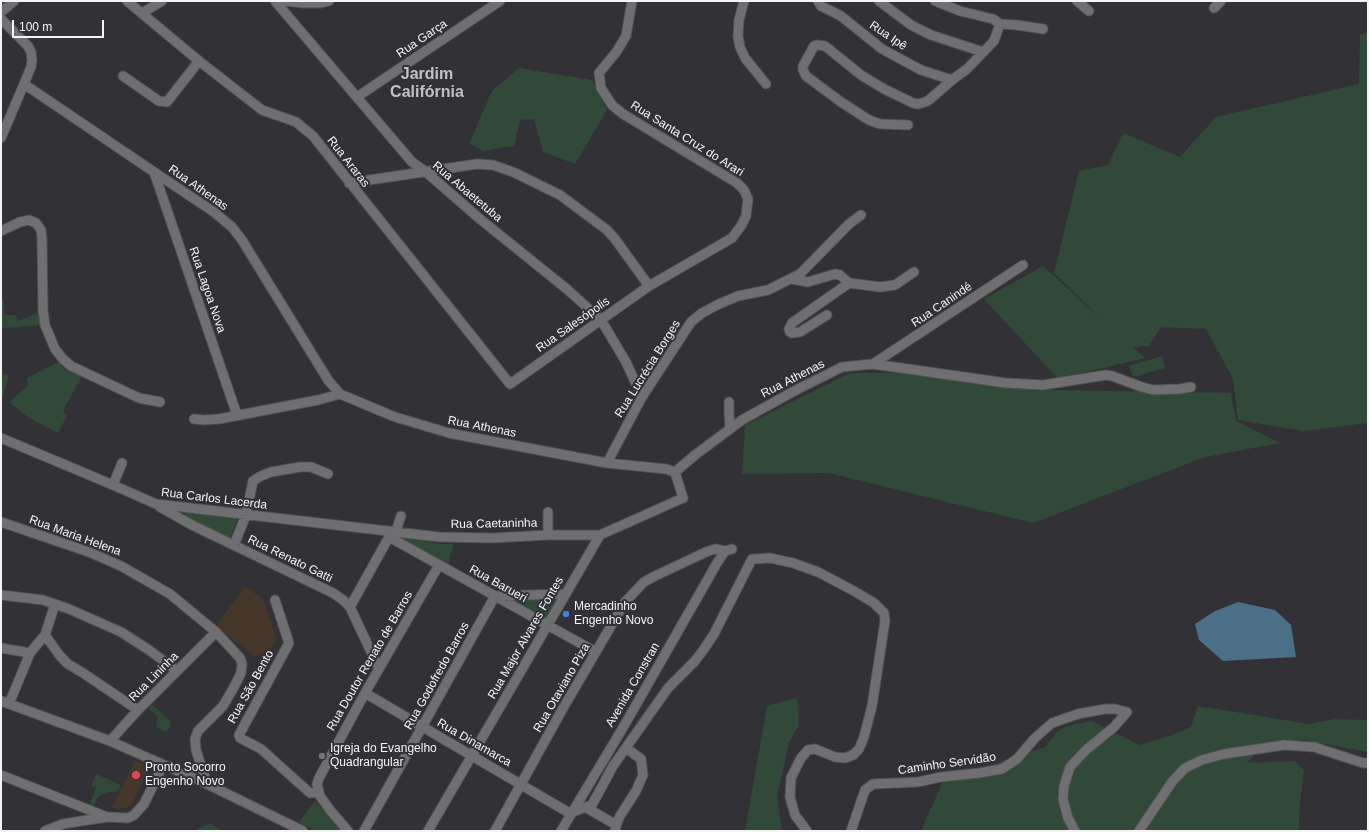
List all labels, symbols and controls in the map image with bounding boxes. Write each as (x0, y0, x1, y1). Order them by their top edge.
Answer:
scale bar (14, 12, 106, 38)
street label: Rua Garça (394, 17, 450, 61)
street label: Rua Ipê (867, 18, 909, 54)
text: 100 m (19, 20, 52, 34)
district label: Jardim Califórnia (390, 65, 464, 103)
street label: Rua Santa Cruz do Arari (628, 98, 746, 180)
street label: Rua Araras (324, 134, 372, 190)
street label: Rua Abaetetuba (429, 159, 505, 225)
street label: Rua Athenas (165, 162, 231, 214)
street label: Rua Lagoa Nova (186, 245, 228, 335)
street label: Rua Canindé (909, 279, 975, 331)
street label: Rua Salesópolis (533, 294, 613, 356)
street label: Rua Lucrécia Borges (612, 318, 684, 420)
street label: Rua Athenas (759, 357, 827, 401)
street label: Rua Athenas (447, 413, 517, 441)
street label: Rua Carlos Lacerda (160, 485, 268, 513)
street label: Rua Maria Helena (27, 513, 123, 559)
street label: Rua Caetaninha (451, 516, 537, 532)
street label: Rua Renato Gatti (245, 532, 335, 586)
street label: Rua Barueri (467, 562, 529, 606)
street label: Rua Major Alvares Fontes (485, 574, 567, 702)
street label: Rua Doutor Renato de Barros (324, 589, 416, 733)
place label: Mercadinho Engenho Novo (574, 600, 653, 628)
marker: Mercadinho Engenho Novo (561, 609, 571, 619)
street label: Rua Godofredo Barros (401, 620, 473, 732)
street label: Avenida Constran (603, 640, 663, 730)
street label: Rua Otaviano Piza (531, 641, 593, 735)
street label: Rua São Bento (225, 648, 277, 726)
street label: Rua Lininha (126, 649, 182, 705)
street label: Rua Dinamarca (434, 716, 514, 770)
place label: Igreja do Evangelho Quadrangular (330, 742, 437, 770)
street label: Caminho Servidão (897, 750, 997, 778)
marker: Igreja do Evangelho Quadrangular (317, 751, 327, 761)
place label: Pronto Socorro Engenho Novo (145, 761, 226, 789)
marker: Pronto Socorro Engenho Novo (130, 769, 142, 781)

